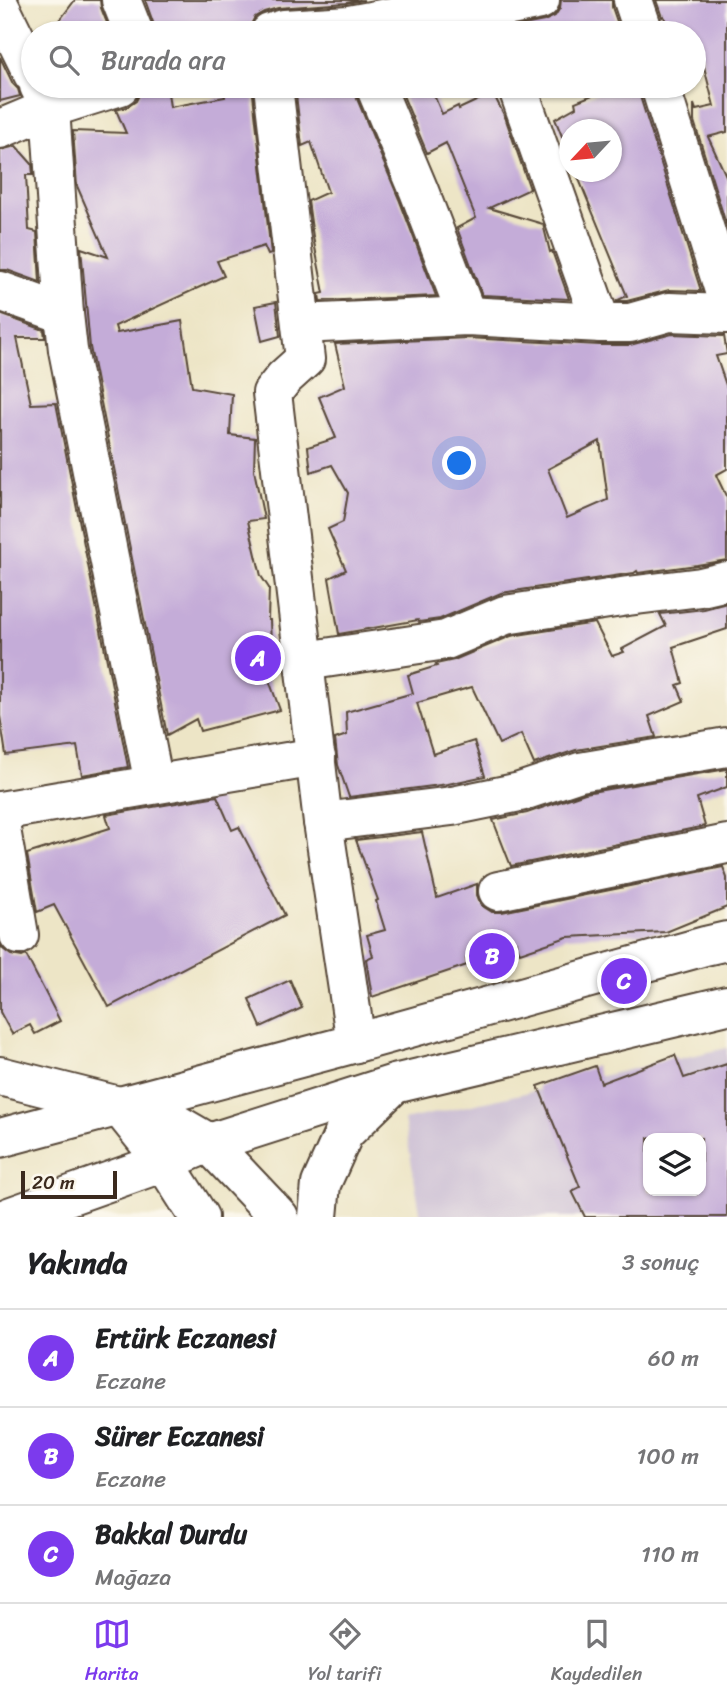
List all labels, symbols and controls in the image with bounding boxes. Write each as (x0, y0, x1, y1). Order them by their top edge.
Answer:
search box (21, 21, 706, 98)
text: Burada ara (101, 37, 225, 83)
icon: search (45, 41, 83, 79)
north arrow (559, 119, 622, 182)
your location (442, 446, 476, 480)
pin: A (235, 632, 281, 684)
pin: B (469, 930, 515, 982)
pin: C (601, 955, 647, 1007)
map controls (643, 1133, 706, 1196)
button: layers (643, 1133, 706, 1196)
text: 20 m (32, 1166, 75, 1199)
scale bar (21, 1168, 117, 1200)
text: Yakında (28, 1236, 128, 1290)
text: 3 sonuç (622, 1242, 699, 1283)
text: Ertürk Eczanesi (95, 1315, 276, 1361)
text: A (43, 1338, 59, 1379)
text: 60 m (648, 1338, 699, 1379)
text: Eczane (95, 1361, 166, 1402)
text: Sürer Eczanesi (95, 1413, 264, 1459)
text: B (44, 1436, 58, 1477)
text: 100 m (636, 1436, 699, 1477)
text: Eczane (95, 1459, 166, 1500)
text: Bakkal Durdu (95, 1511, 247, 1557)
text: C (44, 1534, 58, 1575)
text: 110 m (641, 1534, 699, 1575)
text: Mağaza (95, 1557, 171, 1598)
tab: Harita (85, 1615, 139, 1690)
tab: Yol tarifi (308, 1615, 381, 1690)
tab: Kaydedilen (551, 1615, 642, 1690)

